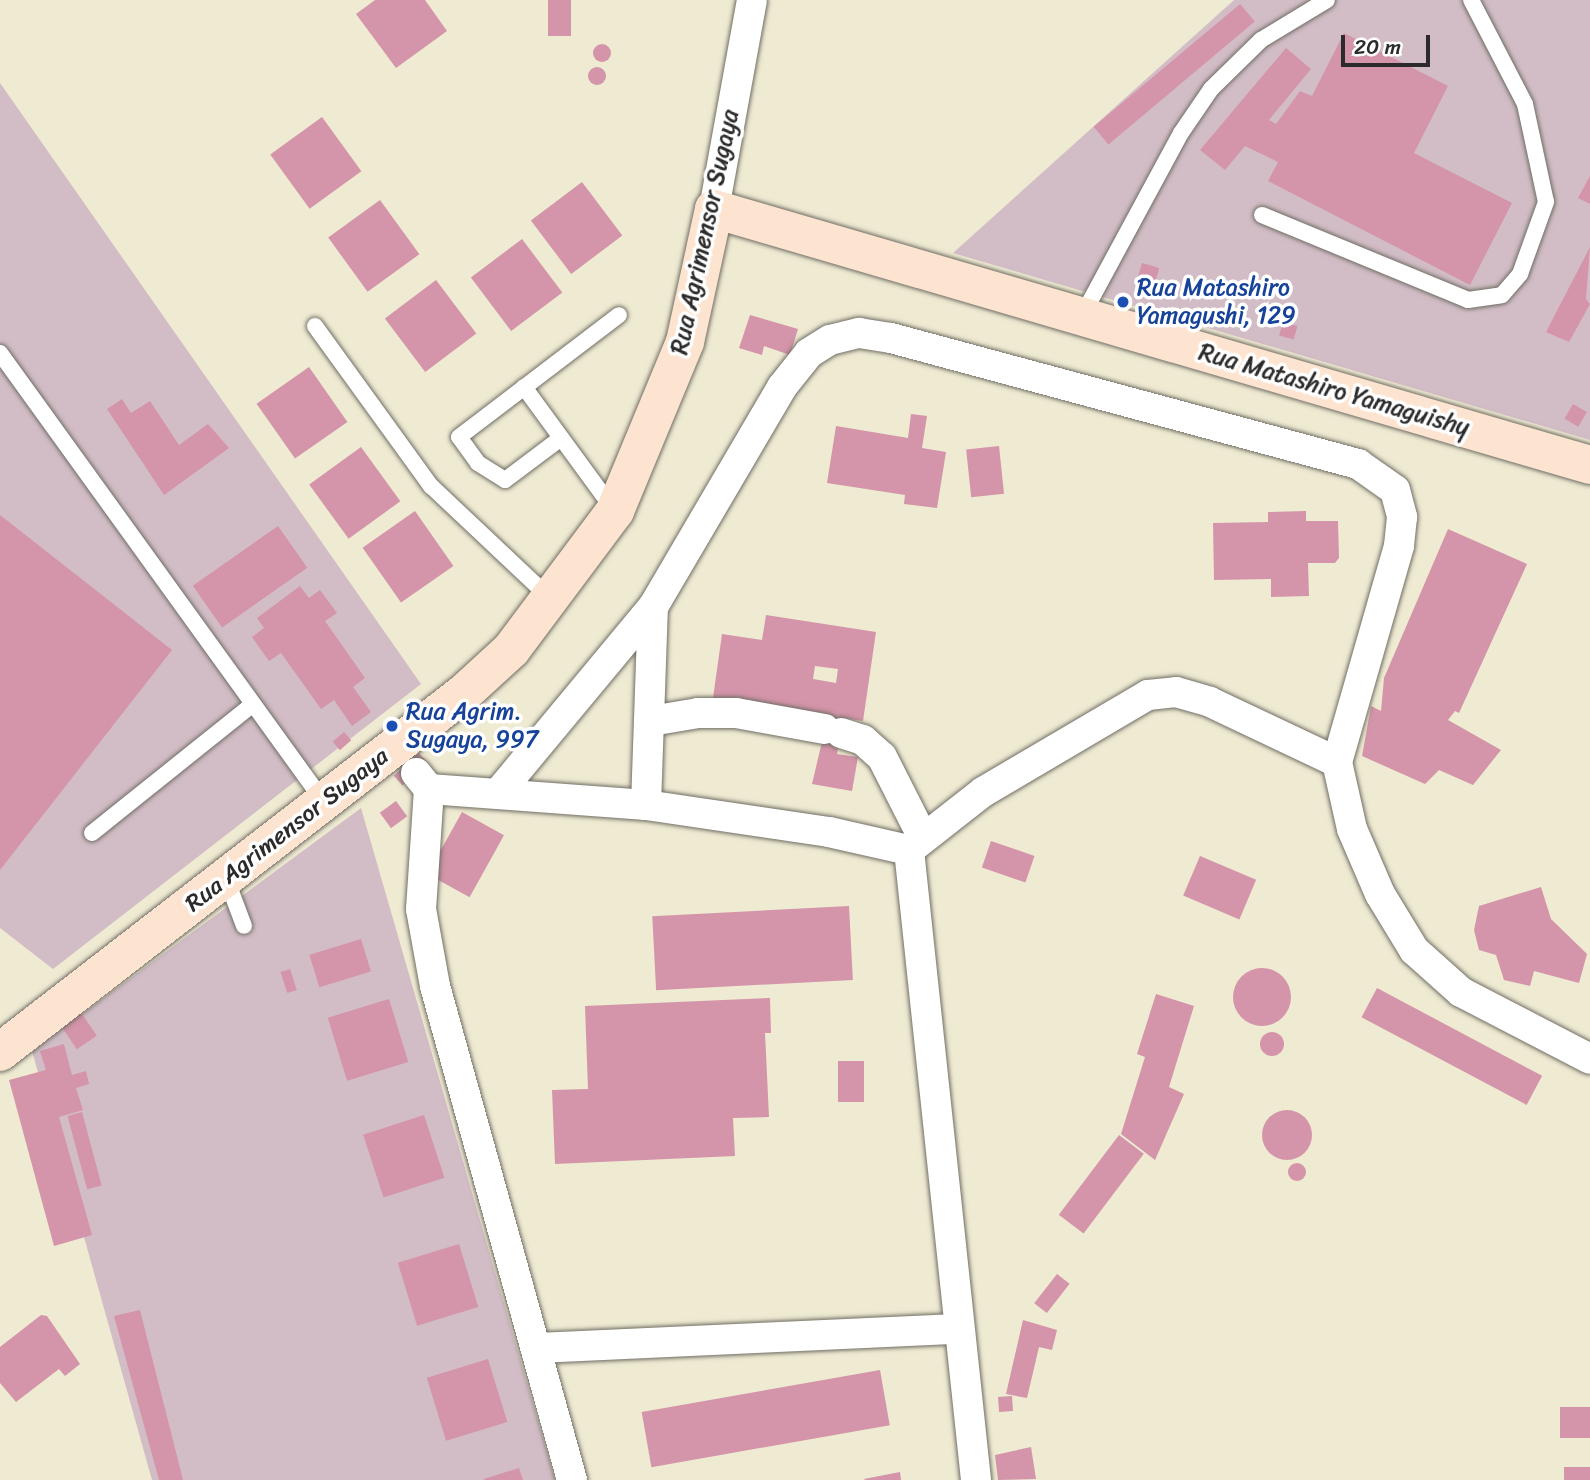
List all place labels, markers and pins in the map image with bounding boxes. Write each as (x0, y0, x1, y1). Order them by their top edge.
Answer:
place label: Rua Matashiro Yamagushi, 129 (1137, 274, 1296, 330)
marker: Rua Matashiro Yamagushi, 129 (1115, 294, 1131, 310)
place label: Rua Agrim. Sugaya, 997 (406, 698, 538, 754)
marker: Rua Agrim. Sugaya, 997 (384, 718, 400, 734)

